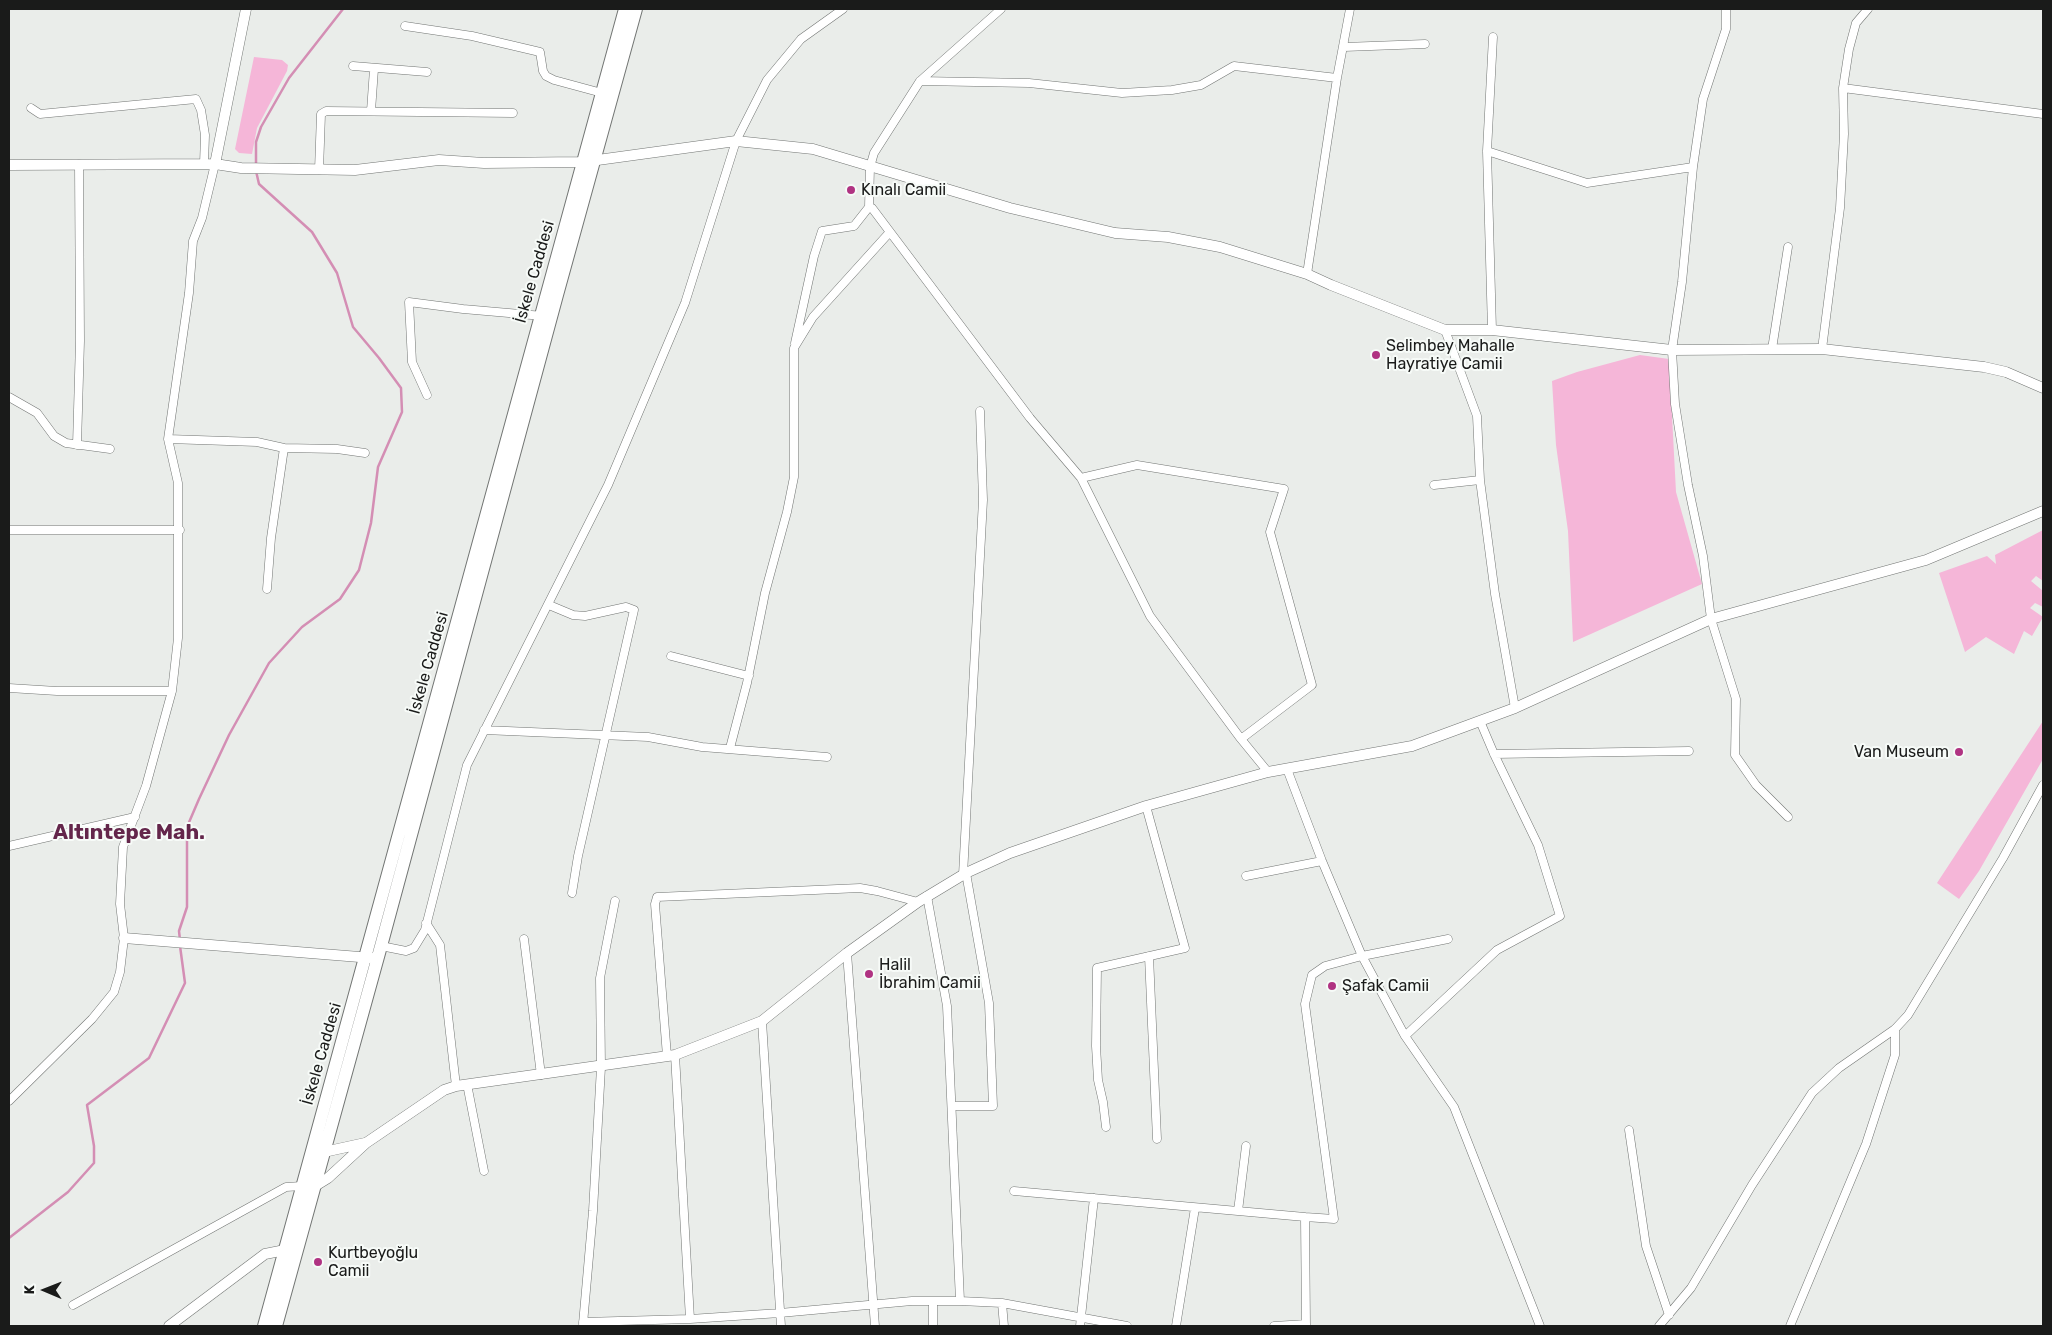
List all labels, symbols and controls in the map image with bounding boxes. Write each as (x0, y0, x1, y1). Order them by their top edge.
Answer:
place label: Kınalı Camii (861, 180, 946, 200)
marker: Kınalı Camii (845, 184, 857, 196)
street label: İskele Caddesi (511, 219, 559, 325)
place label: Selimbey Mahalle Hayratiye Camii (1386, 336, 1515, 374)
marker: Selimbey Mahalle Hayratiye Camii (1370, 349, 1382, 361)
street label: İskele Caddesi (405, 610, 453, 716)
place label: Van Museum (1854, 742, 1949, 762)
marker: Van Museum (1953, 746, 1965, 758)
district label: Altıntepe Mah. (53, 820, 205, 846)
place label: Halil İbrahim Camii (879, 955, 981, 993)
marker: Halil İbrahim Camii (863, 968, 875, 980)
place label: Şafak Camii (1342, 976, 1429, 996)
marker: Şafak Camii (1326, 980, 1338, 992)
street label: İskele Caddesi (298, 1001, 346, 1107)
place label: Kurtbeyoğlu Camii (328, 1243, 418, 1281)
marker: Kurtbeyoğlu Camii (312, 1256, 324, 1268)
north arrow (20, 1265, 70, 1315)
text: K (21, 1285, 38, 1295)

